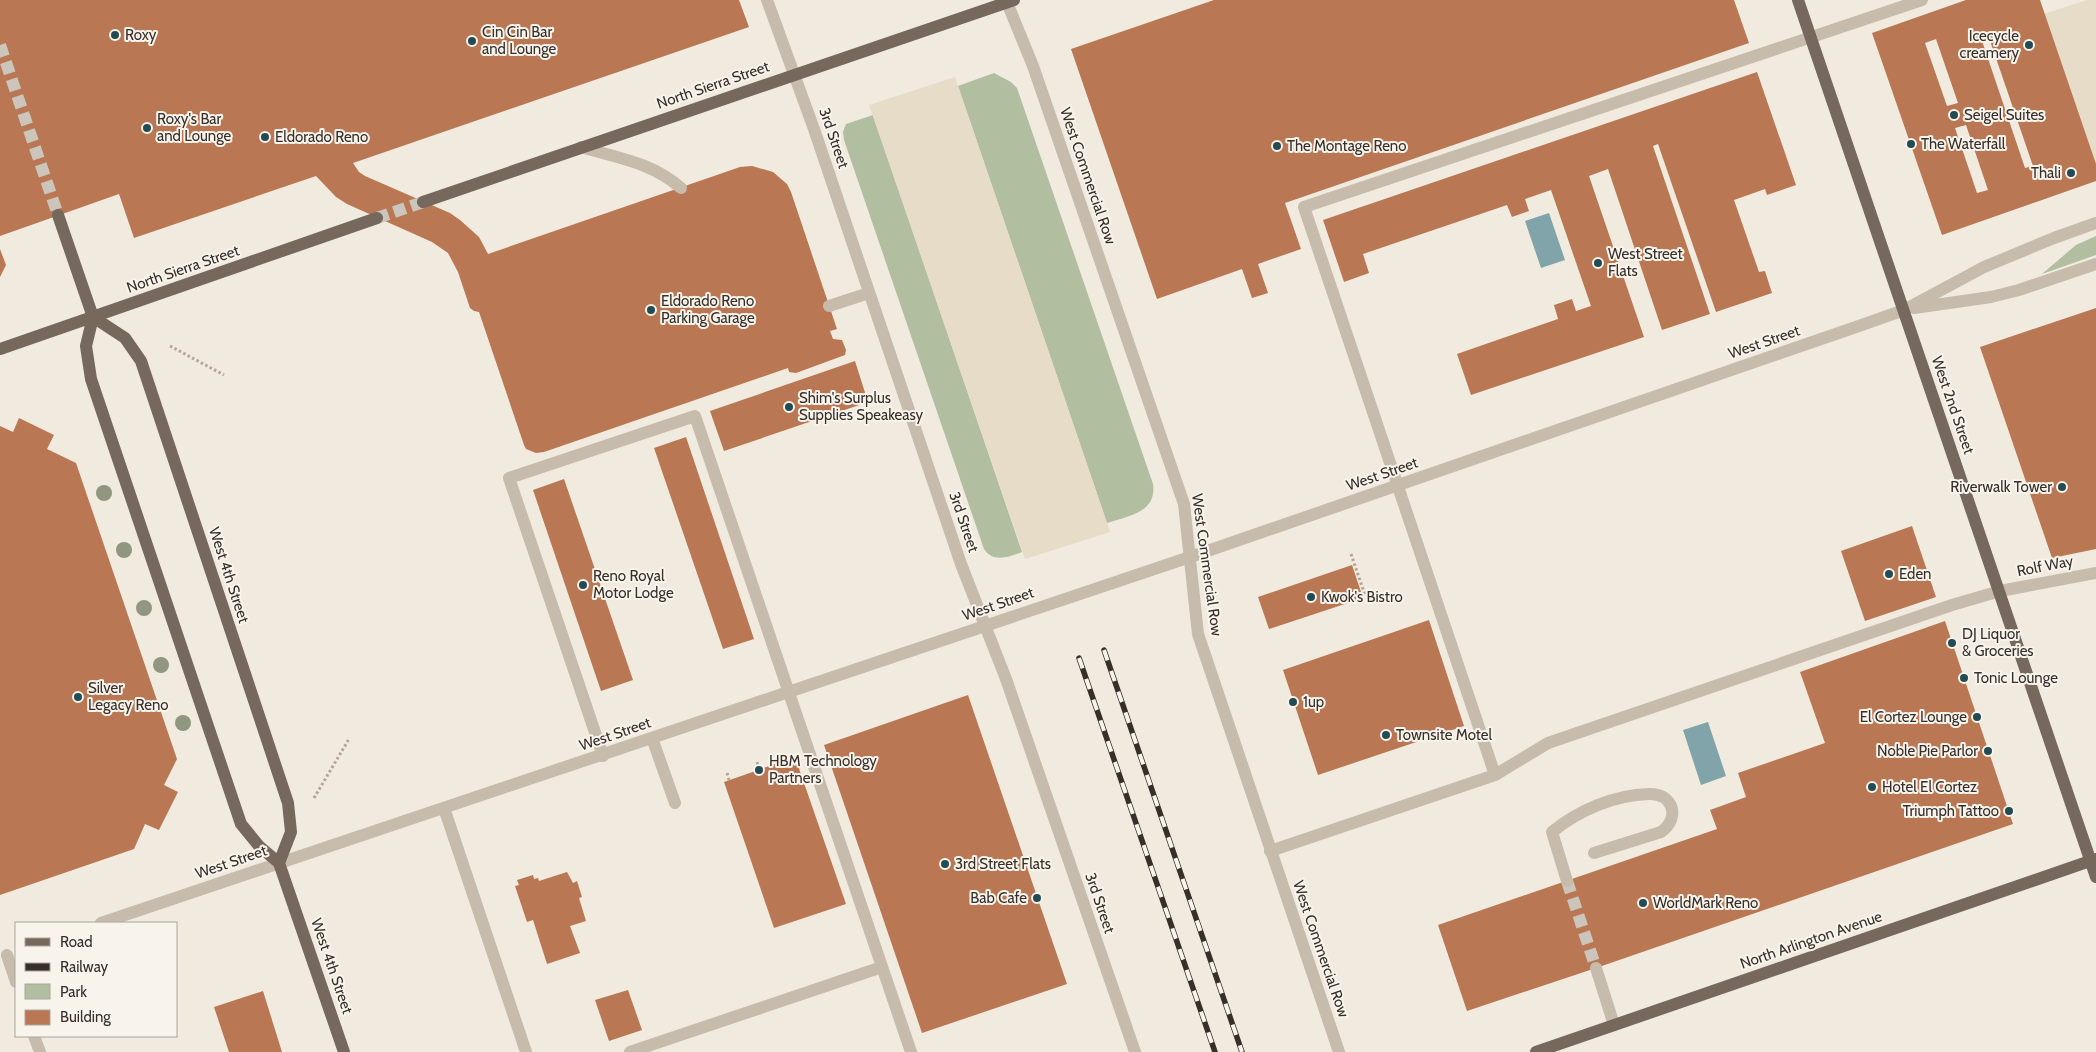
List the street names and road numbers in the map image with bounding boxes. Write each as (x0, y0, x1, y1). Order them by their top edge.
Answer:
street label: North Sierra Street (654, 57, 772, 113)
street label: 3rd Street (815, 105, 853, 171)
street label: West Commercial Row (1056, 105, 1120, 247)
street label: North Sierra Street (124, 241, 242, 297)
street label: West Street (1726, 321, 1802, 363)
street label: West 2nd Street (1928, 354, 1978, 456)
street label: West Street (1344, 453, 1420, 495)
street label: 3rd Street (945, 489, 983, 555)
street label: West Commercial Row (1188, 493, 1226, 638)
street label: West 4th Street (205, 525, 253, 625)
street label: Rolf Way (2015, 552, 2075, 580)
street label: West Street (960, 583, 1036, 625)
street label: West Street (577, 713, 653, 755)
street label: West Street (193, 841, 269, 883)
street label: 3rd Street (1081, 870, 1119, 936)
street label: West Commercial Row (1289, 878, 1353, 1020)
street label: North Arlington Avenue (1738, 907, 1885, 973)
street label: West 4th Street (307, 916, 357, 1016)

